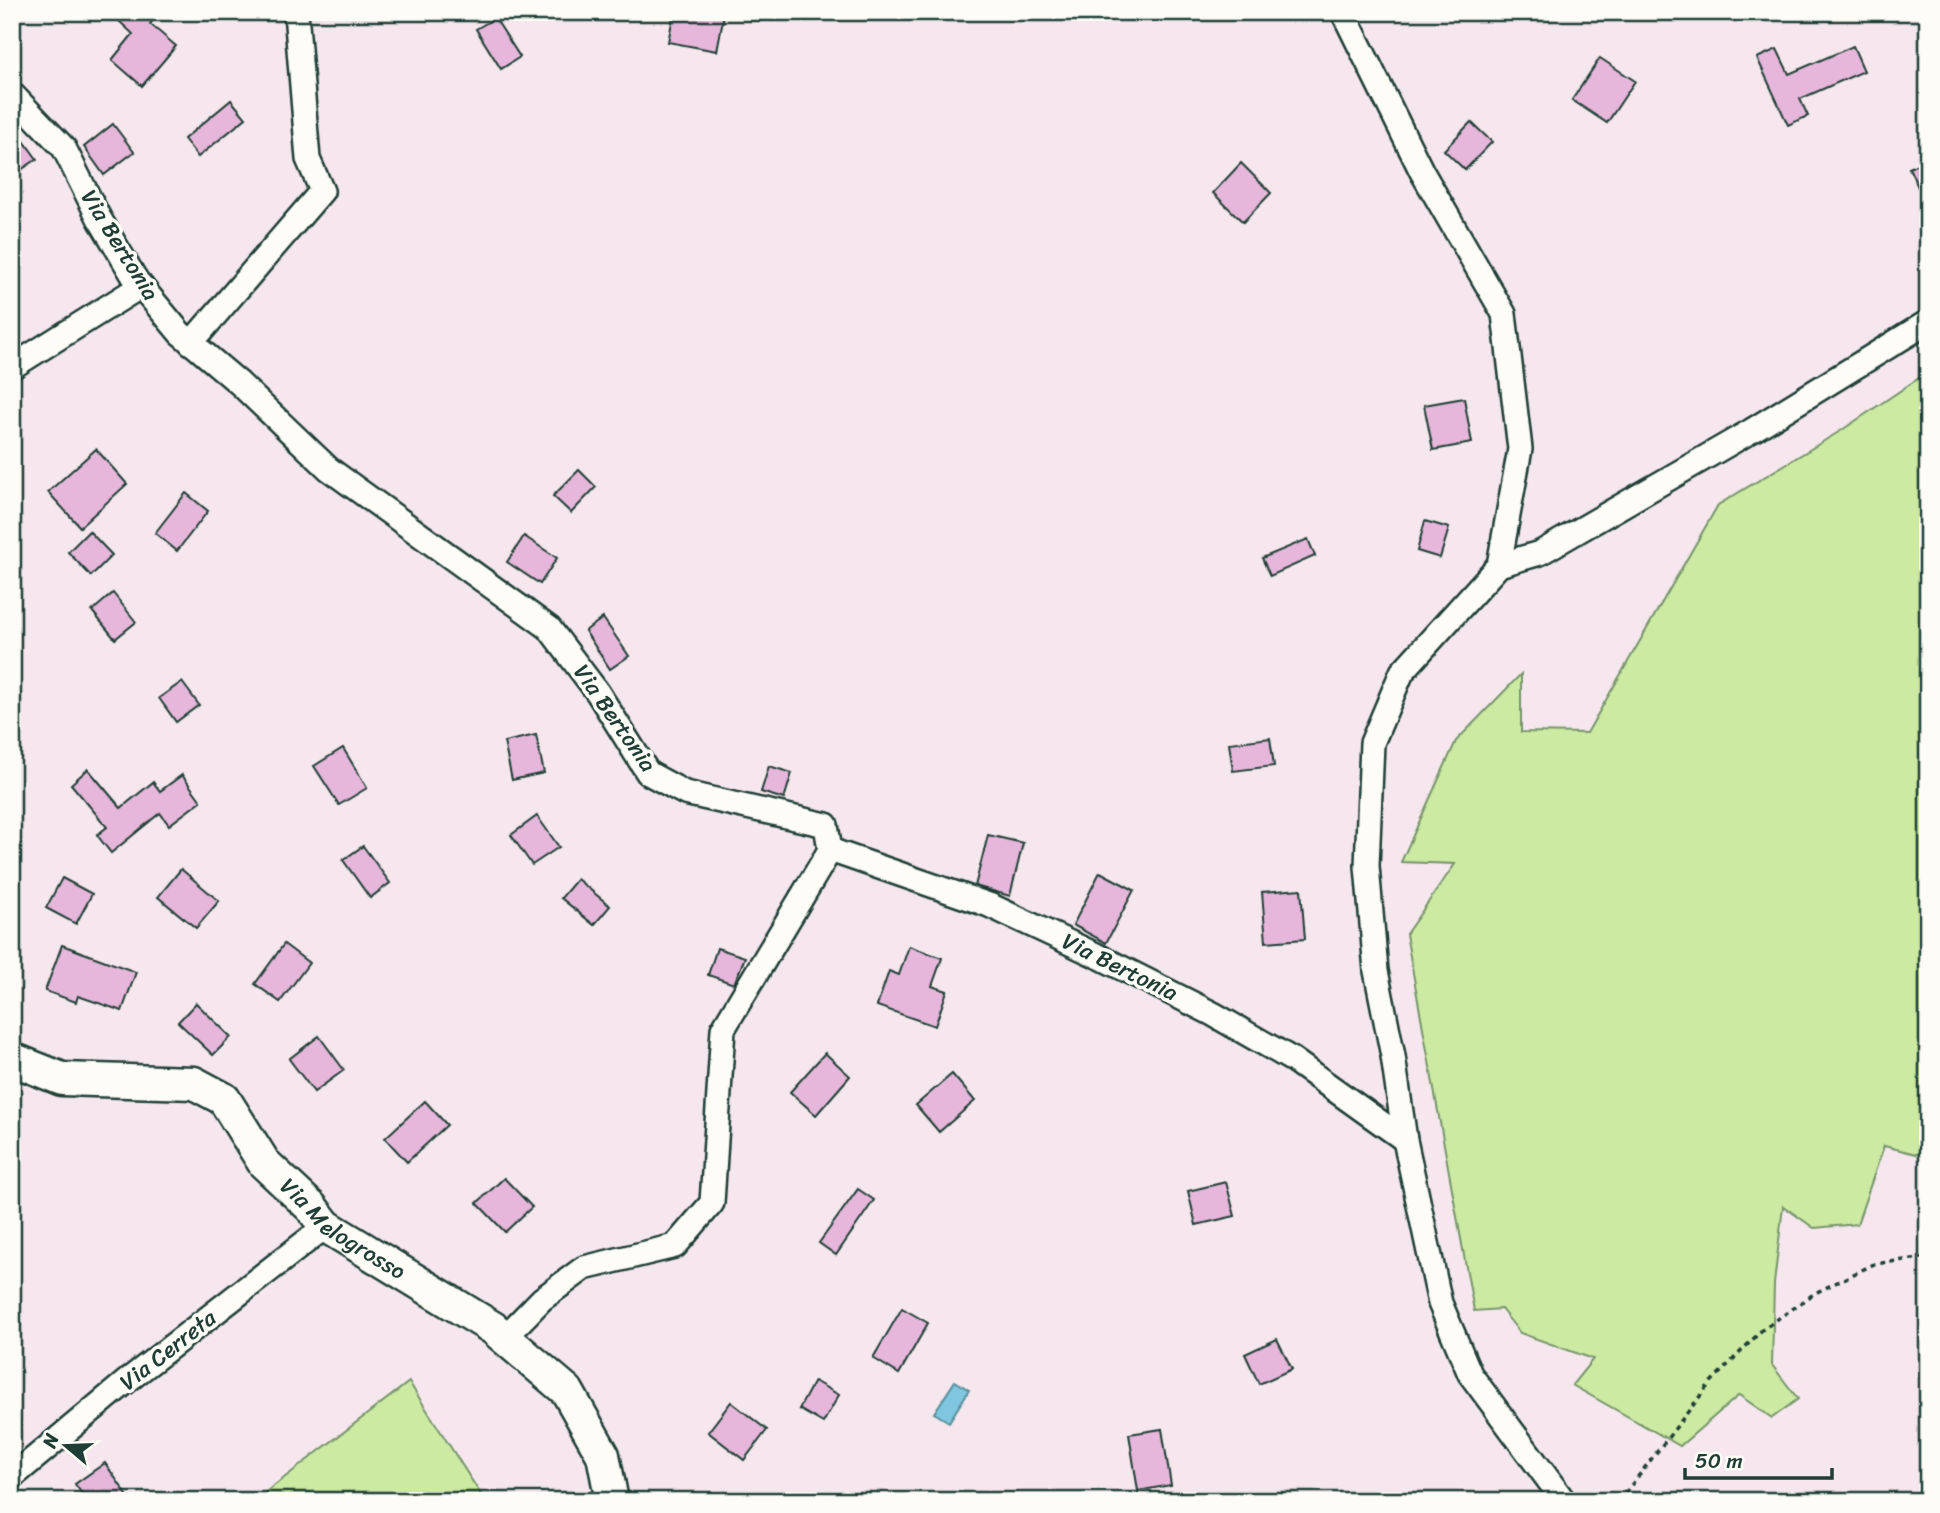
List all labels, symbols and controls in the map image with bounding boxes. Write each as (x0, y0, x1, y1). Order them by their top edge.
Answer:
street label: Via Bertonia (70, 181, 171, 309)
street label: Via Bertonia (562, 655, 668, 781)
street label: Via Bertonia (1055, 921, 1186, 1013)
street label: Via Melogrosso (270, 1167, 414, 1291)
street label: Via Cerreta (110, 1298, 226, 1401)
north arrow (32, 1412, 102, 1482)
text: N (32, 1428, 68, 1453)
scale bar (1685, 1436, 1832, 1480)
text: 50 m (1695, 1442, 1743, 1480)

